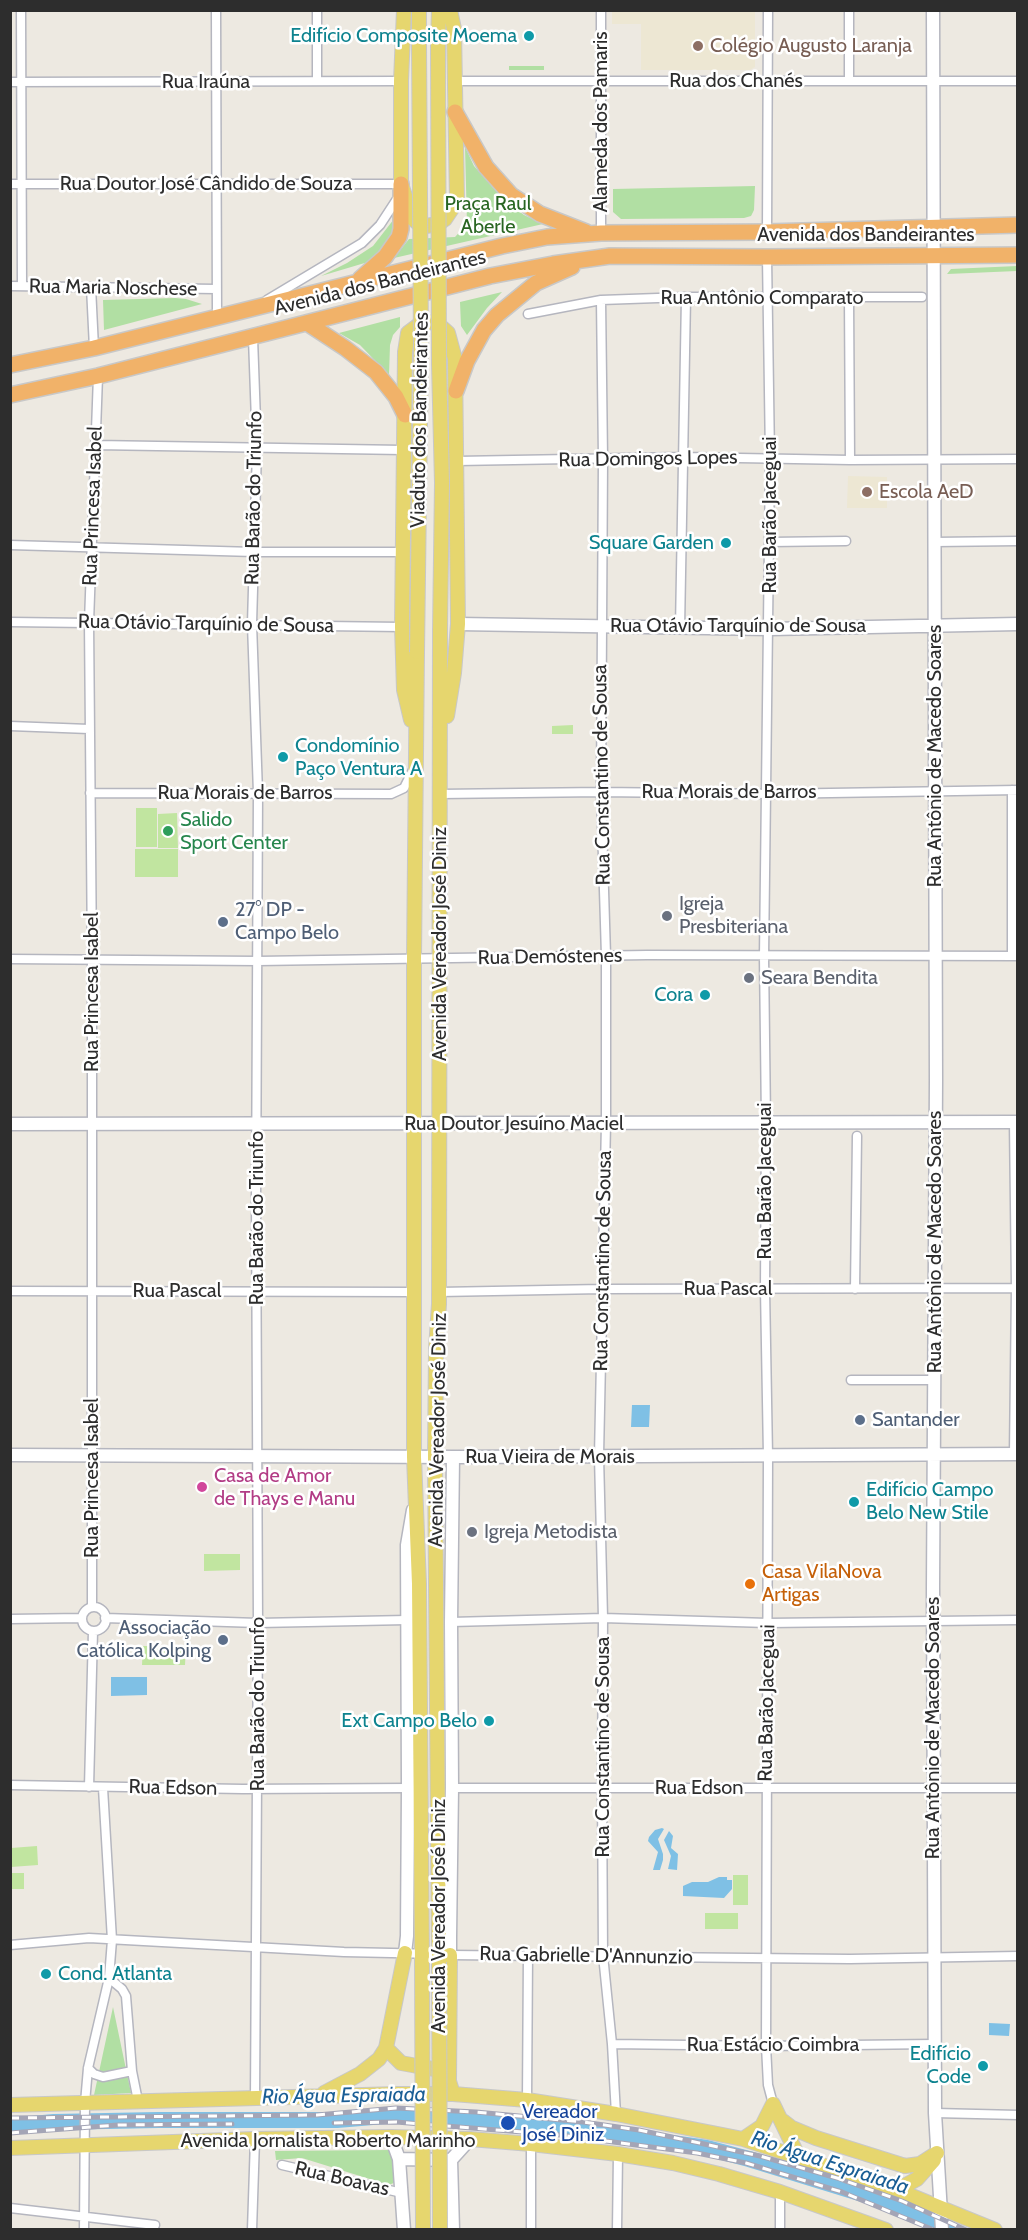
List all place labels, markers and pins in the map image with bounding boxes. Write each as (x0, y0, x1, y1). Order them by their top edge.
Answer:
place label: Edifício Composite Moema (290, 24, 517, 48)
marker: Edifício Composite Moema (522, 29, 536, 43)
place label: Colégio Augusto Laranja (710, 34, 912, 58)
marker: Colégio Augusto Laranja (691, 39, 705, 53)
place label: Escola AeD (879, 480, 974, 504)
marker: Escola AeD (860, 485, 874, 499)
place label: Square Garden (589, 531, 714, 555)
marker: Square Garden (719, 536, 733, 550)
place label: Condomínio Paço Ventura A (295, 734, 422, 781)
marker: Condomínio Paço Ventura A (276, 750, 290, 764)
place label: Salido Sport Center (180, 808, 288, 855)
marker: Salido Sport Center (161, 824, 175, 838)
place label: Igreja Presbiteriana (679, 892, 788, 939)
place label: 27° DP - Campo Belo (235, 898, 339, 945)
marker: Igreja Presbiteriana (660, 909, 674, 923)
marker: 27° DP - Campo Belo (216, 915, 230, 929)
place label: Seara Bendita (761, 966, 878, 990)
marker: Seara Bendita (742, 971, 756, 985)
place label: Cora (654, 983, 693, 1007)
marker: Cora (698, 988, 712, 1002)
place label: Santander (872, 1408, 959, 1432)
marker: Santander (853, 1413, 867, 1427)
place label: Casa de Amor de Thays e Manu (214, 1464, 355, 1511)
place label: Edifício Campo Belo New Stile (866, 1478, 993, 1525)
marker: Casa de Amor de Thays e Manu (195, 1480, 209, 1494)
marker: Edifício Campo Belo New Stile (847, 1495, 861, 1509)
place label: Igreja Metodista (484, 1520, 617, 1544)
marker: Igreja Metodista (465, 1525, 479, 1539)
place label: Casa VilaNova Artigas (762, 1560, 882, 1607)
marker: Casa VilaNova Artigas (743, 1577, 757, 1591)
place label: Associação Católica Kolping (77, 1616, 211, 1663)
marker: Associação Católica Kolping (216, 1633, 230, 1647)
place label: Ext Campo Belo (341, 1709, 477, 1733)
marker: Ext Campo Belo (482, 1714, 496, 1728)
place label: Cond. Atlanta (58, 1962, 172, 1986)
marker: Cond. Atlanta (39, 1967, 53, 1981)
place label: Edifício Code (910, 2042, 971, 2089)
marker: Edifício Code (976, 2059, 990, 2073)
place label: Vereador José Diniz (522, 2100, 604, 2147)
marker: Vereador José Diniz (499, 2114, 517, 2132)

